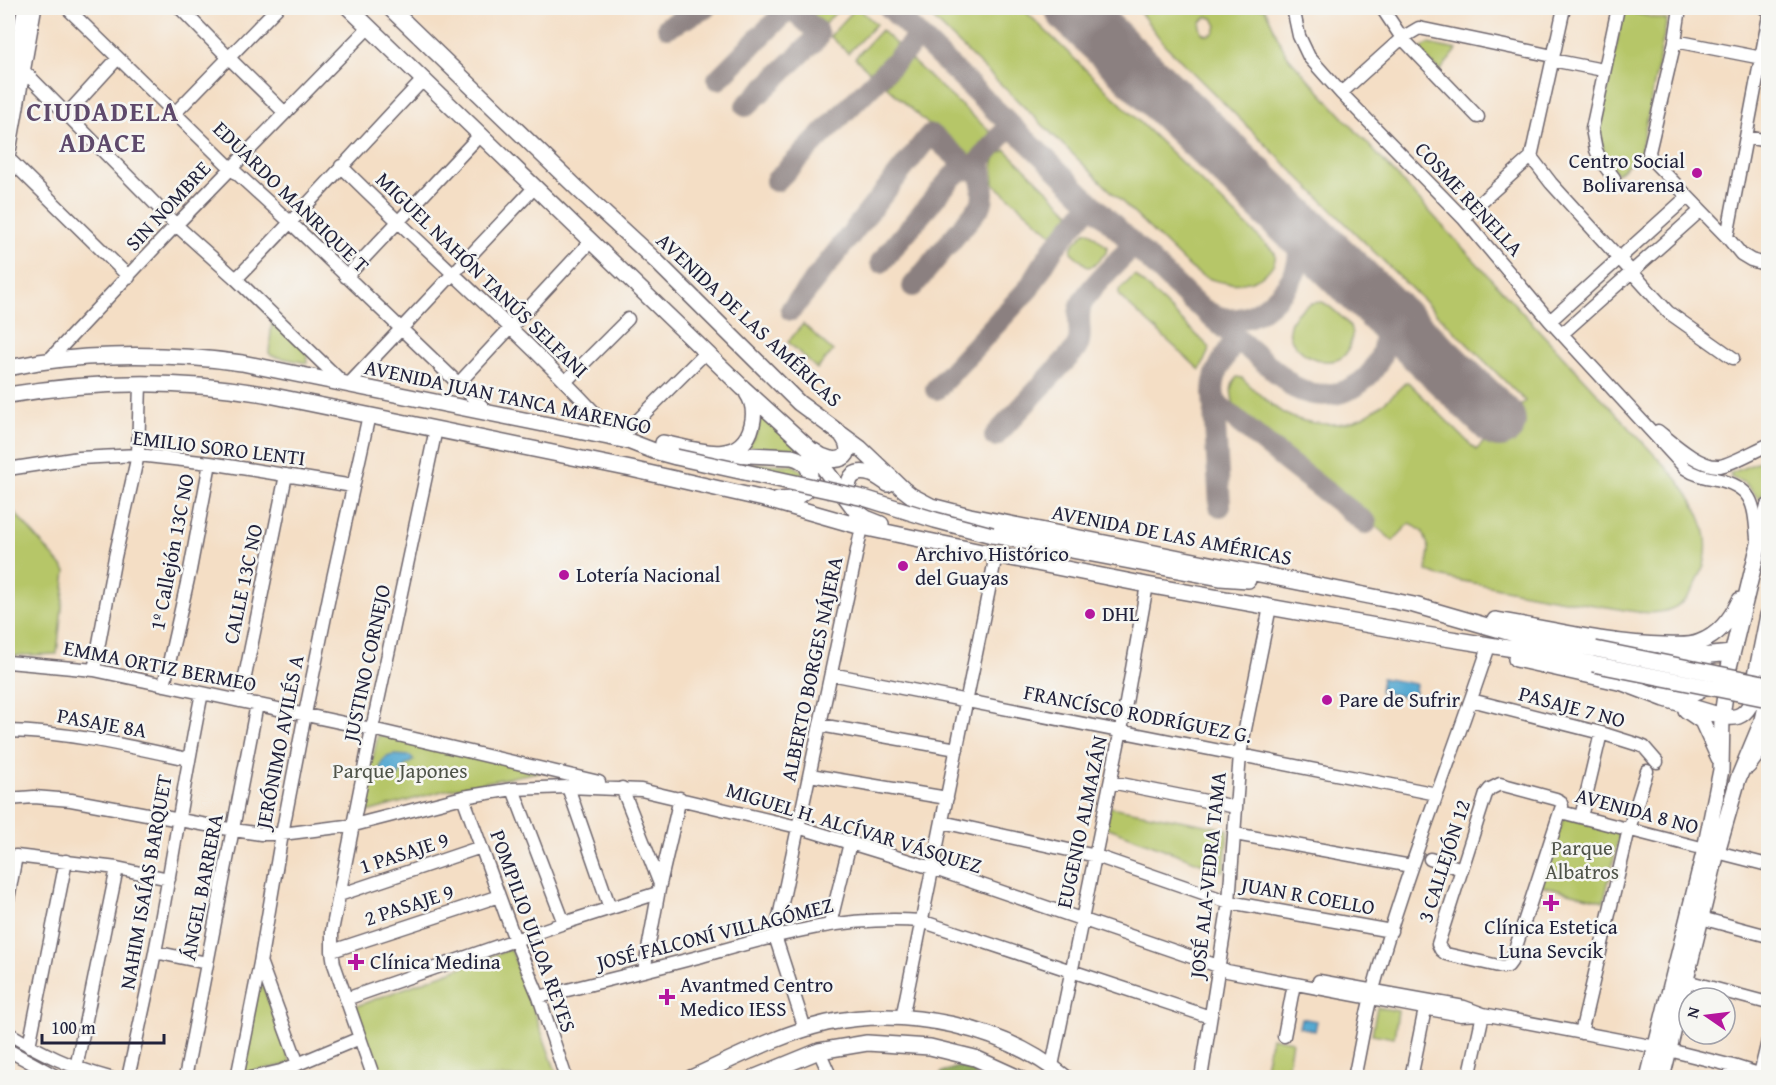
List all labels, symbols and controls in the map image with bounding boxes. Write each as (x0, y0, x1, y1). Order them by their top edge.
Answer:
district label: CIUDADELA ADACE (26, 91, 180, 162)
street label: EDUARDO MANRIQUE T (206, 114, 377, 280)
street label: COSME RENELLA (1408, 134, 1531, 263)
place label: Centro Social Bolivarensa (1569, 145, 1685, 200)
street label: SIN NOMBRE (118, 153, 218, 258)
street label: MIGUEL NAHÓN TANÚS SELFANI (369, 164, 596, 385)
marker: Centro Social Bolivarensa (1690, 166, 1704, 180)
street label: AVENIDA DE LAS AMÉRICAS (650, 225, 849, 414)
street label: AVENIDA JUAN TANCA MARENGO (362, 351, 654, 442)
street label: EMILIO SORO LENTI (131, 422, 307, 473)
street label: 1º Callejón 13C NO (141, 471, 202, 633)
street label: AVENIDA DE LAS AMÉRICAS (1049, 496, 1295, 573)
street label: CALLE 13C NO (215, 521, 270, 647)
place label: Archivo Histórico del Guayas (915, 538, 1069, 593)
street label: ALBERTO BORGES NÁJERA (772, 553, 851, 784)
place label: Lotería Nacional (576, 559, 721, 590)
marker: Archivo Histórico del Guayas (896, 559, 910, 573)
marker: Lotería Nacional (557, 568, 571, 582)
street label: JUSTINO CORNEJO (334, 581, 398, 747)
place label: DHL (1102, 598, 1139, 629)
marker: DHL (1083, 607, 1097, 621)
street label: EMMA ORTIZ BERMEO (61, 632, 259, 699)
street label: JERÓNIMO AVILÉS A (247, 652, 312, 835)
street label: FRANCÍSCO RODRÍGUEZ G. (1021, 676, 1255, 751)
street label: PASAJE 7 NO (1516, 677, 1629, 736)
place label: Pare de Sufrir (1339, 684, 1461, 715)
marker: Pare de Sufrir (1320, 693, 1334, 707)
street label: PASAJE 8A (55, 699, 150, 746)
street label: EUGENIO ALMAZÁN (1048, 733, 1115, 911)
park label: Parque Japones (332, 755, 468, 786)
street label: JOSÉ ALA-VEDRA TAMA (1181, 770, 1234, 983)
street label: NAHIM ISAÍAS BARQUET (111, 772, 180, 992)
street label: MIGUEL H. ALCÍVAR VÁSQUEZ (722, 774, 986, 881)
street label: AVENIDA 8 NO (1572, 779, 1702, 842)
street label: 3 CALLEJÓN 12 (1409, 796, 1478, 926)
street label: ÁNGEL BARRERA (172, 811, 231, 963)
street label: 1 PASAJE 9 (355, 823, 453, 882)
street label: POMPILIO ULLOA REYES (482, 825, 584, 1036)
park label: Parque Albatros (1545, 832, 1619, 887)
street label: JUAN R COELLO (1236, 868, 1377, 923)
street label: 2 PASAJE 9 (360, 875, 458, 934)
street label: JOSÉ FALCONÍ VILLAGÓMEZ (590, 889, 836, 979)
marker: Clínica Estetica Luna Sevcik (1542, 894, 1560, 912)
place label: Clínica Estetica Luna Sevcik (1484, 911, 1618, 966)
place label: Clínica Medina (370, 946, 501, 977)
marker: Clínica Medina (347, 953, 365, 971)
place label: Avantmed Centro Medico IESS (680, 969, 833, 1024)
north arrow (1677, 986, 1737, 1046)
marker: Avantmed Centro Medico IESS (658, 988, 676, 1006)
text: N (1680, 1004, 1705, 1020)
scale bar (42, 1007, 164, 1045)
text: 100 m (51, 1014, 96, 1041)

